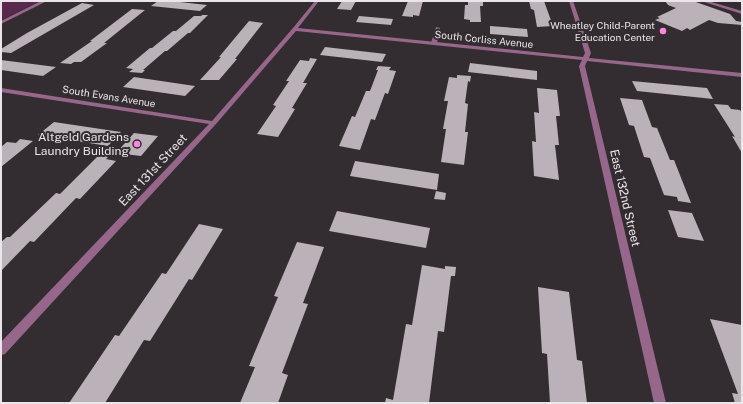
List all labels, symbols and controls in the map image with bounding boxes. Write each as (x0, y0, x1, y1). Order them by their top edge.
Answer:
place label: Wheatley Child-Parent Education Center (550, 19, 655, 43)
marker: Wheatley Child-Parent Education Center (658, 26, 668, 36)
street label: South Corliss Avenue (434, 28, 534, 50)
street label: South Evans Avenue (62, 83, 157, 109)
place label: Altgeld Gardens Laundry Building (34, 130, 129, 158)
street label: East 131st Street (116, 131, 190, 209)
marker: Altgeld Gardens Laundry Building (132, 139, 142, 149)
street label: East 132nd Street (607, 148, 643, 248)

